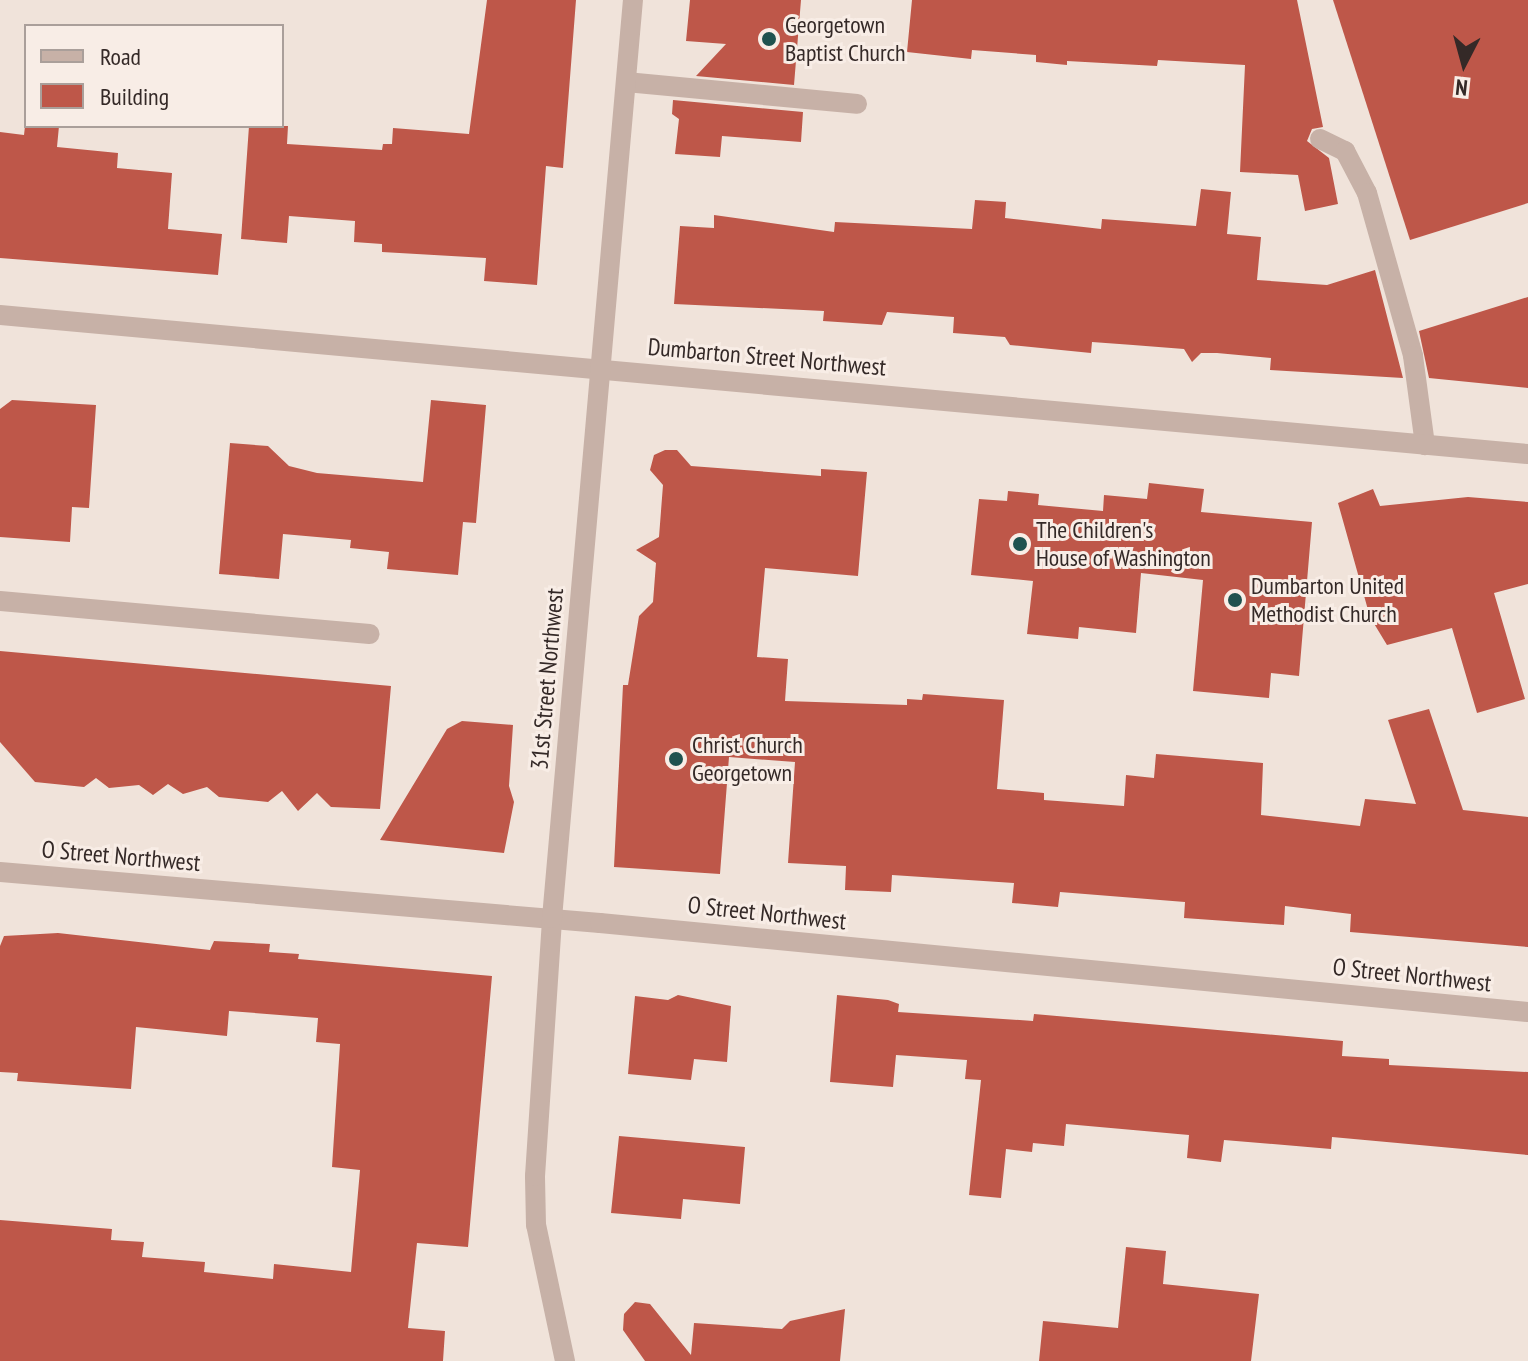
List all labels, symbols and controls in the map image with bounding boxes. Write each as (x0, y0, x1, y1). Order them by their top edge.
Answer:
place label: Georgetown Baptist Church (785, 11, 906, 67)
legend (24, 24, 284, 128)
north arrow (1424, 24, 1504, 104)
marker: Georgetown Baptist Church (760, 30, 778, 48)
text: Road (100, 41, 141, 72)
text: N (1454, 73, 1469, 102)
text: Building (100, 81, 169, 112)
street label: Dumbarton Street Northwest (647, 332, 887, 382)
place label: The Children's House of Washington (1036, 516, 1211, 572)
marker: The Children's House of Washington (1011, 535, 1029, 553)
place label: Dumbarton United Methodist Church (1251, 572, 1404, 628)
street label: 31st Street Northwest (525, 587, 569, 771)
marker: Dumbarton United Methodist Church (1226, 591, 1244, 609)
place label: Christ Church Georgetown (692, 731, 803, 787)
marker: Christ Church Georgetown (667, 750, 685, 768)
street label: O Street Northwest (40, 835, 202, 877)
street label: O Street Northwest (686, 890, 848, 936)
street label: O Street Northwest (1331, 952, 1493, 998)

